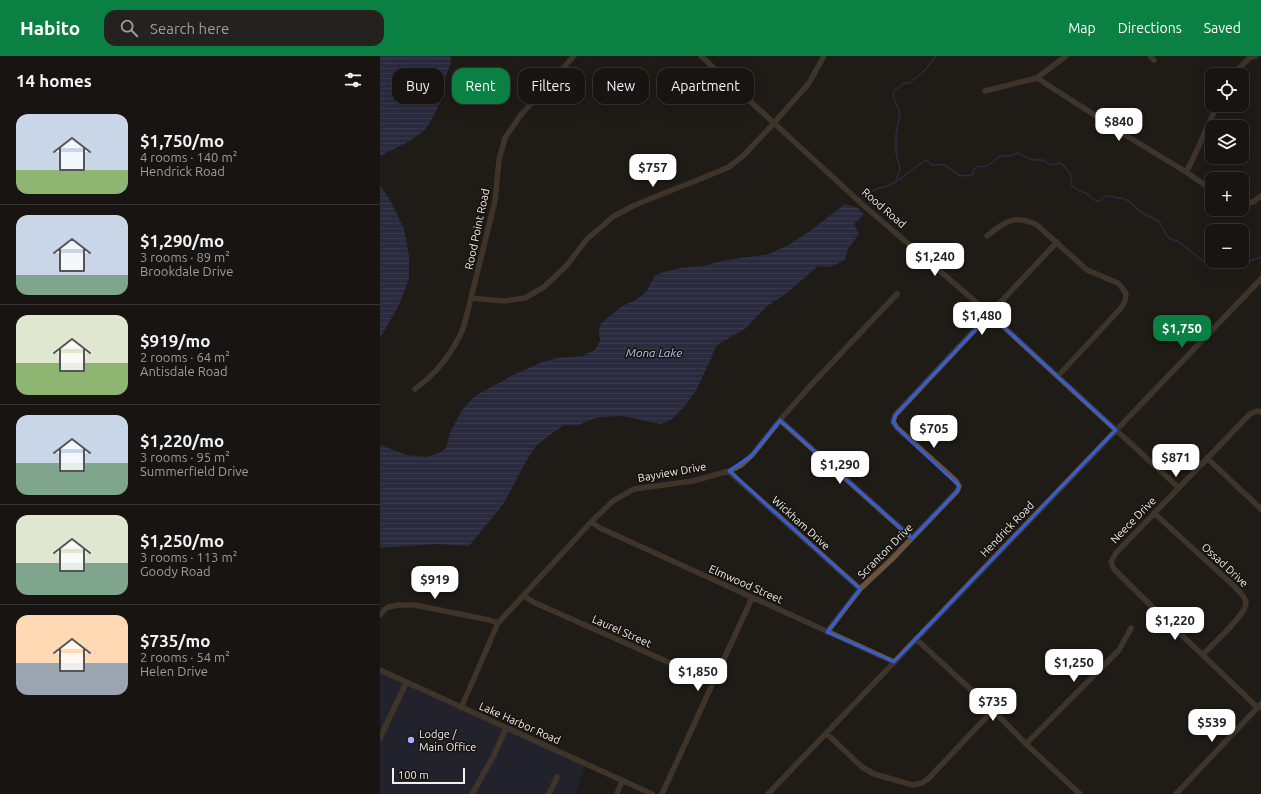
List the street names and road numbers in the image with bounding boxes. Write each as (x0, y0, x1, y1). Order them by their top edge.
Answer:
street label: Rood Road (860, 186, 908, 230)
street label: Rood Point Road (463, 187, 491, 271)
street label: Bayview Drive (637, 460, 707, 484)
street label: Wickham Drive (770, 494, 832, 552)
street label: Neece Drive (1108, 494, 1158, 546)
street label: Hendrick Road (978, 499, 1036, 559)
street label: Scranton Drive (855, 521, 915, 581)
street label: Ossad Drive (1199, 541, 1251, 589)
street label: Elmwood Street (707, 562, 785, 606)
street label: Laurel Street (590, 613, 654, 650)
street label: Lake Harbor Road (478, 700, 562, 746)

